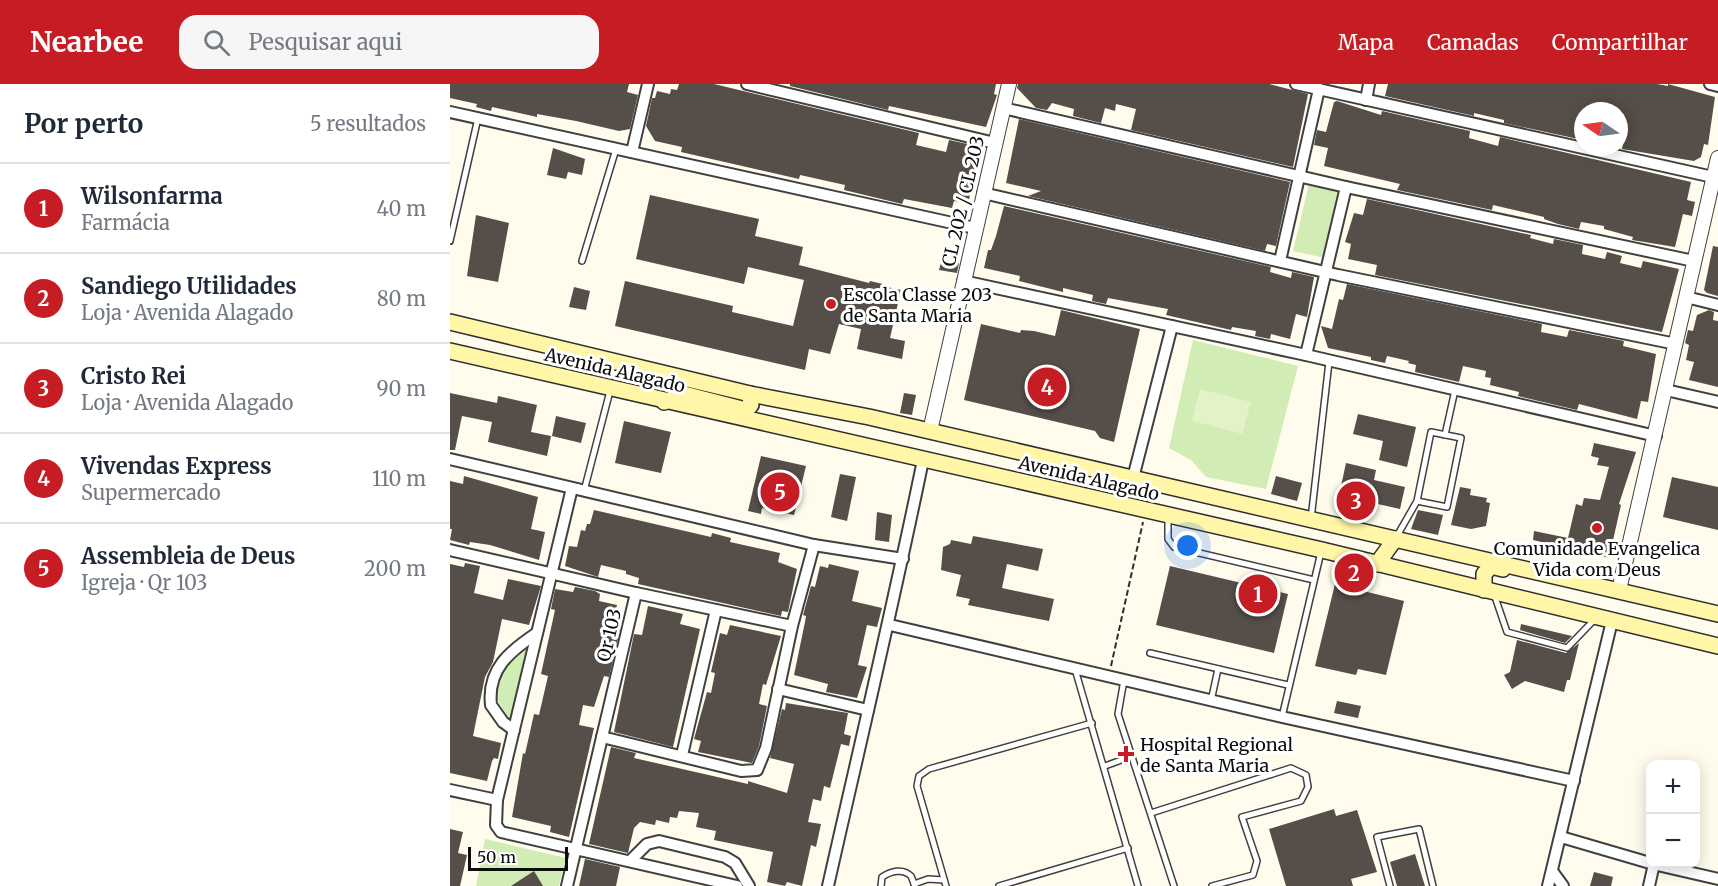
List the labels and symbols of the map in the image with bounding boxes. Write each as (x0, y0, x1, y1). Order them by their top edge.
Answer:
north arrow (1574, 102, 1628, 156)
street label: CL 202 / CL 203 (937, 133, 989, 269)
place label: Escola Classe 203 de Santa Maria (843, 283, 992, 327)
marker: Escola Classe 203 de Santa Maria (824, 297, 838, 311)
street label: Avenida Alagado (541, 342, 688, 397)
pin: 4 (1028, 364, 1066, 410)
street label: Avenida Alagado (1015, 450, 1162, 505)
pin: 5 (760, 470, 800, 514)
pin: 3 (1336, 478, 1376, 524)
marker: Comunidade Evangelica Vida com Deus (1590, 521, 1604, 535)
your location (1173, 531, 1202, 560)
place label: Comunidade Evangelica Vida com Deus (1494, 537, 1701, 581)
pin: 2 (1334, 550, 1374, 596)
pin: 1 (1238, 572, 1278, 616)
street label: Qr 103 (592, 606, 626, 664)
place label: Hospital Regional de Santa Maria (1140, 733, 1294, 777)
marker: Hospital Regional de Santa Maria (1117, 745, 1135, 763)
scale bar (468, 844, 568, 872)

